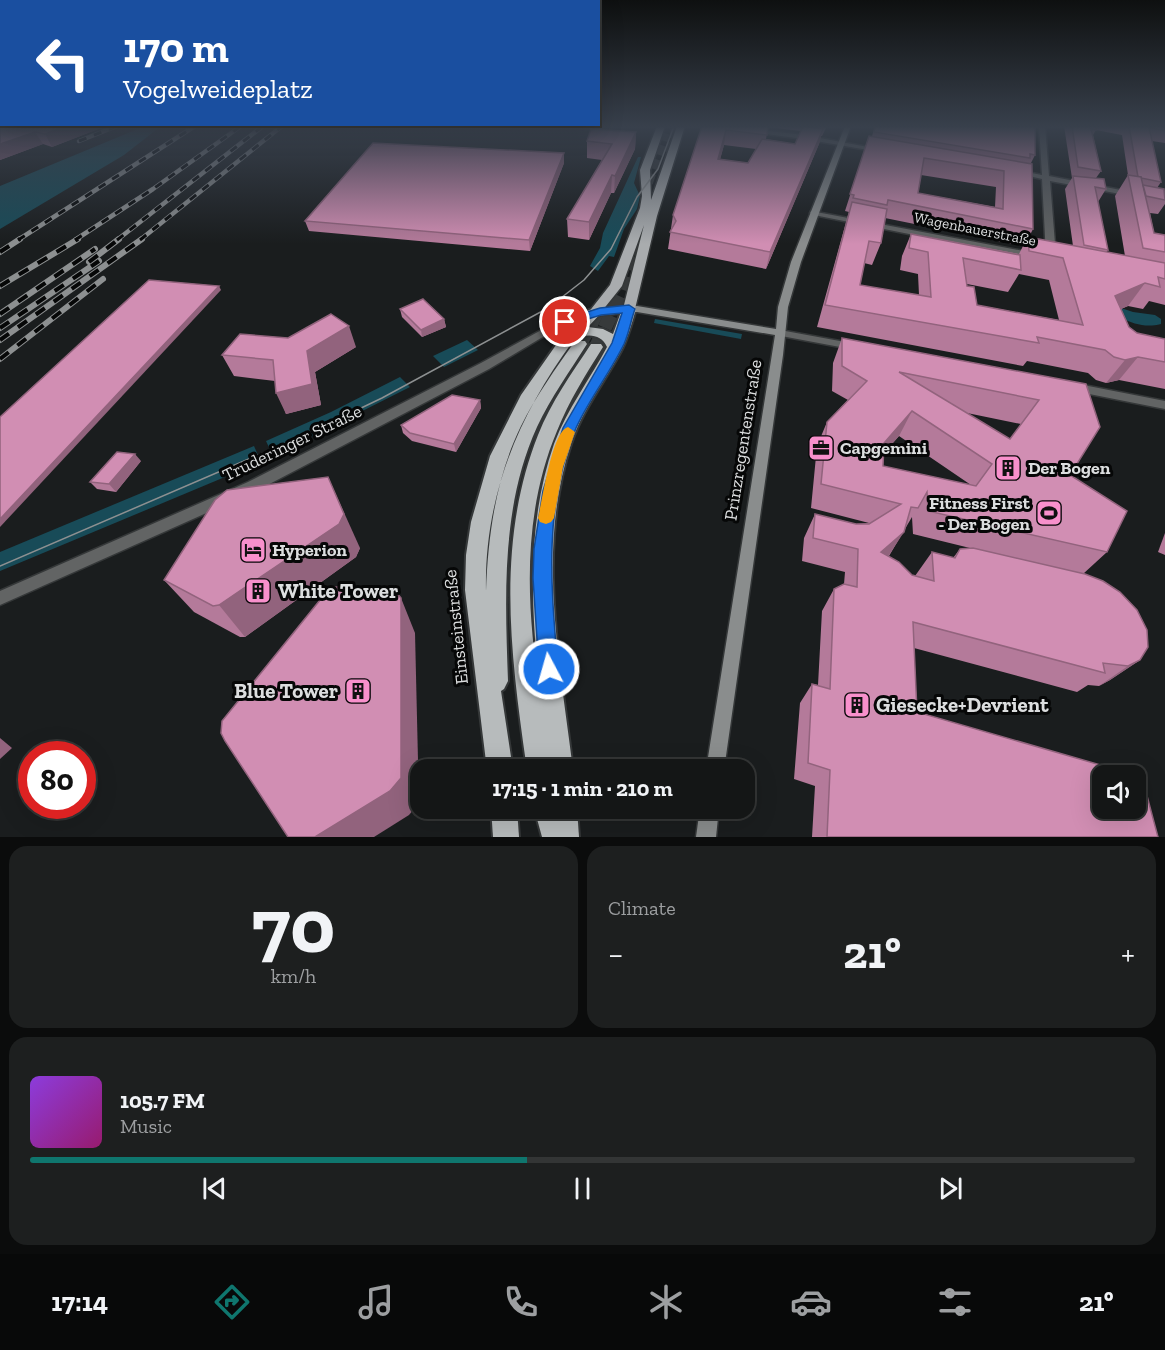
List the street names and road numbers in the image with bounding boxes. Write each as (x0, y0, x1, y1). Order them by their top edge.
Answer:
street label: Wagenbauerstraße (912, 208, 1038, 250)
street label: Prinzregentenstraße (719, 358, 767, 522)
street label: Truderinger Straße (219, 400, 365, 486)
street label: Einsteinstraße (439, 569, 473, 685)

